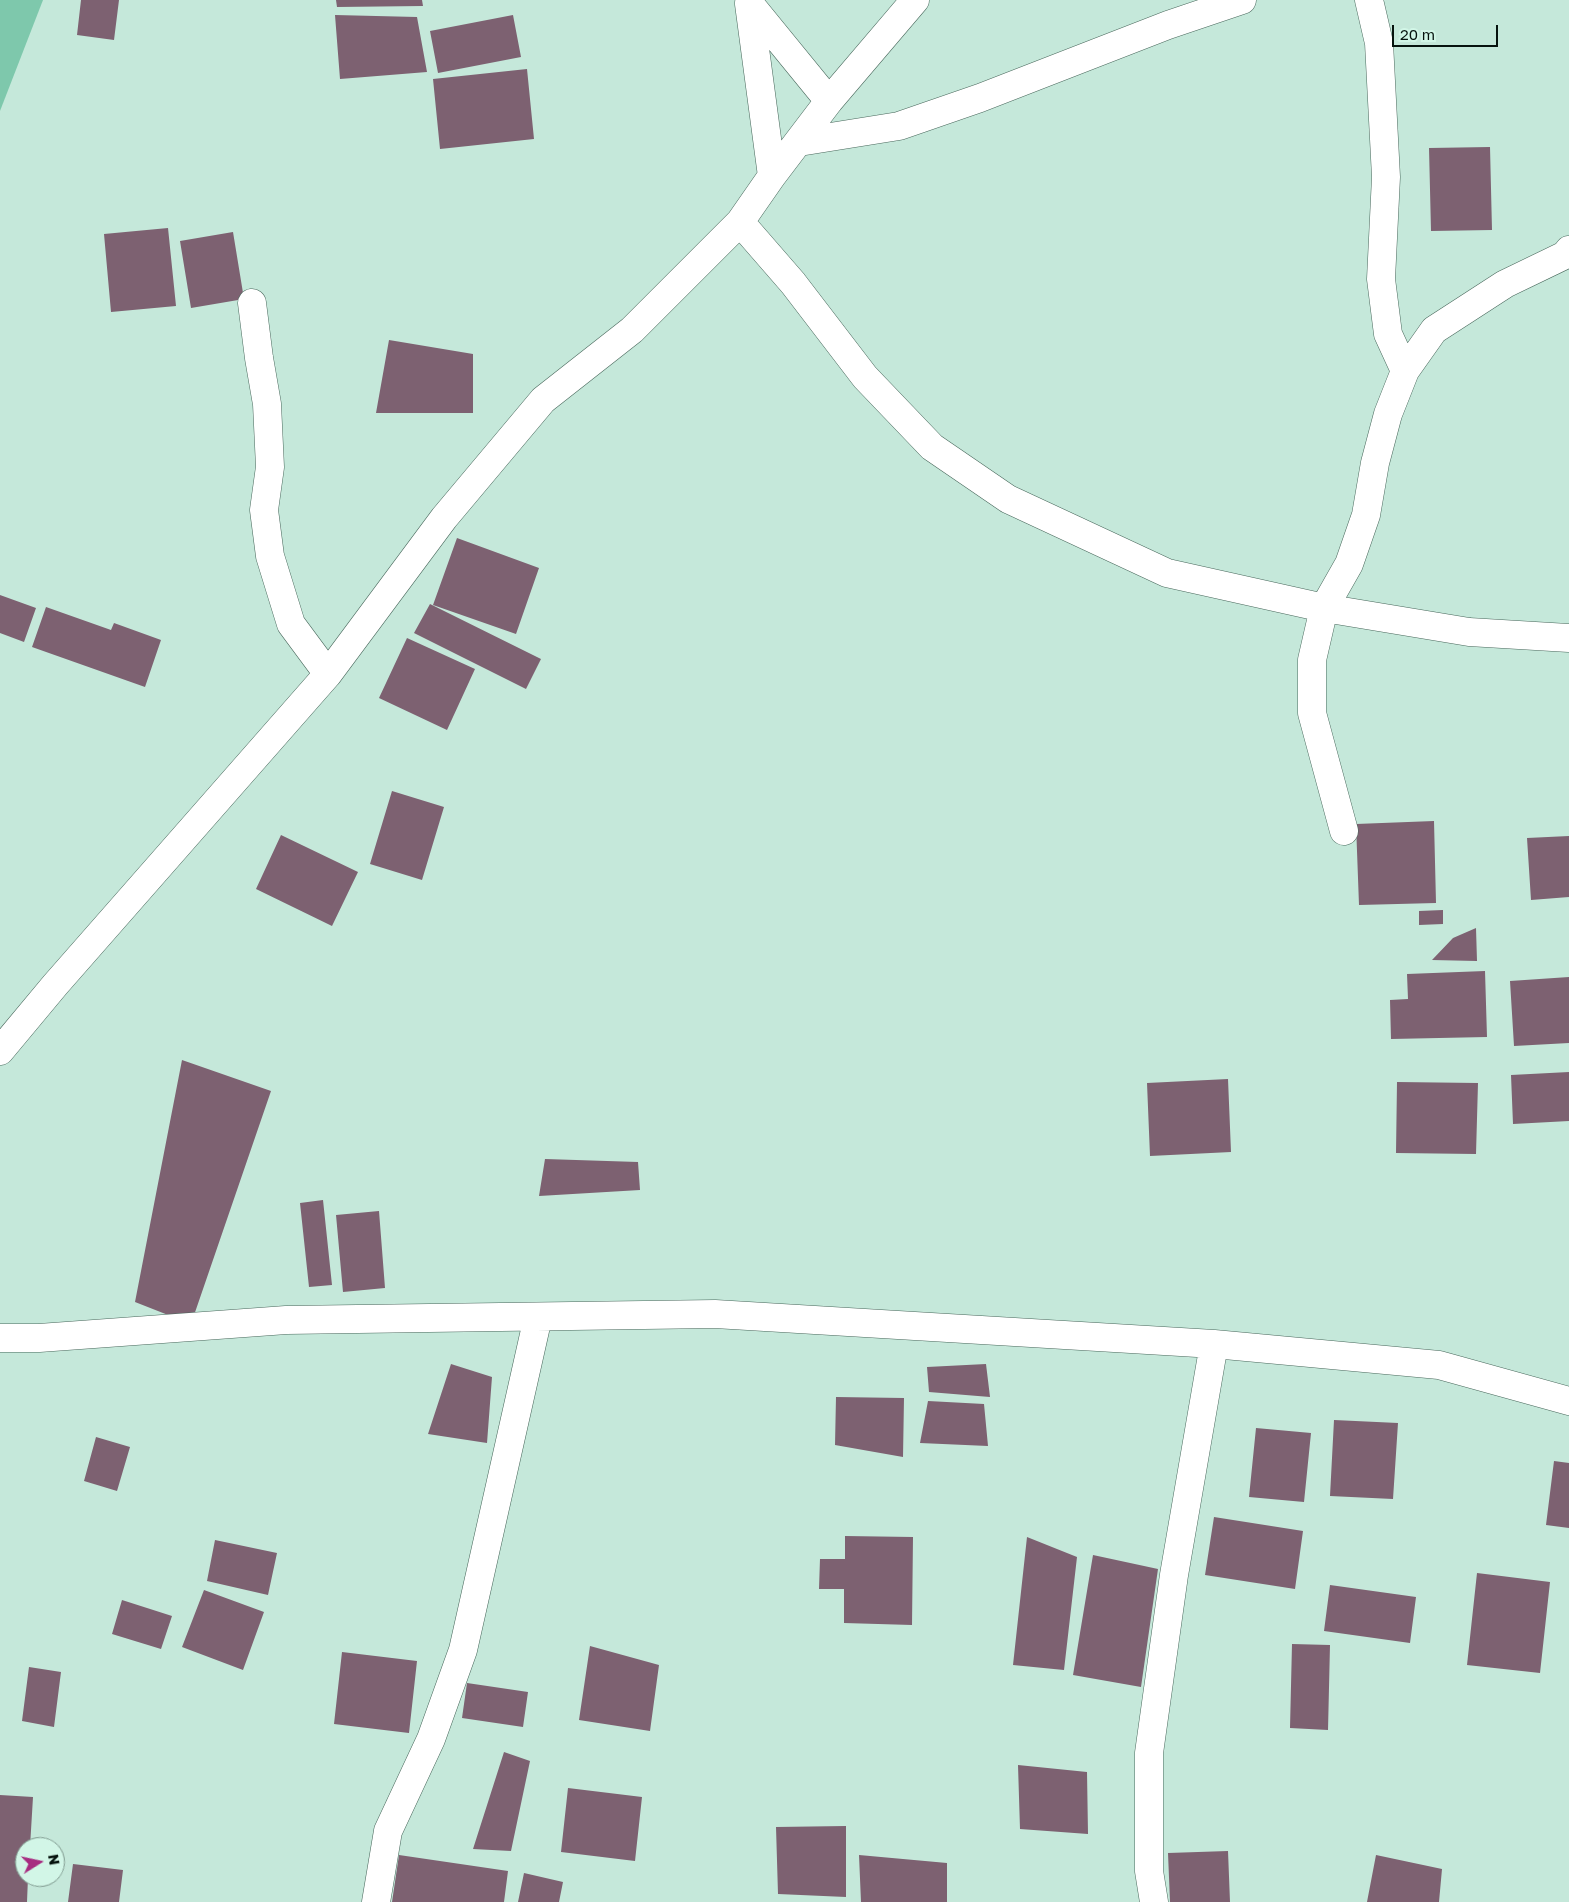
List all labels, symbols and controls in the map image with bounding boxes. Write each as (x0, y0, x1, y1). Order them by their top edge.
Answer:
scale bar (1394, 15, 1500, 47)
text: 20 m (1400, 25, 1435, 43)
north arrow (15, 1837, 65, 1887)
text: N (45, 1853, 64, 1866)

